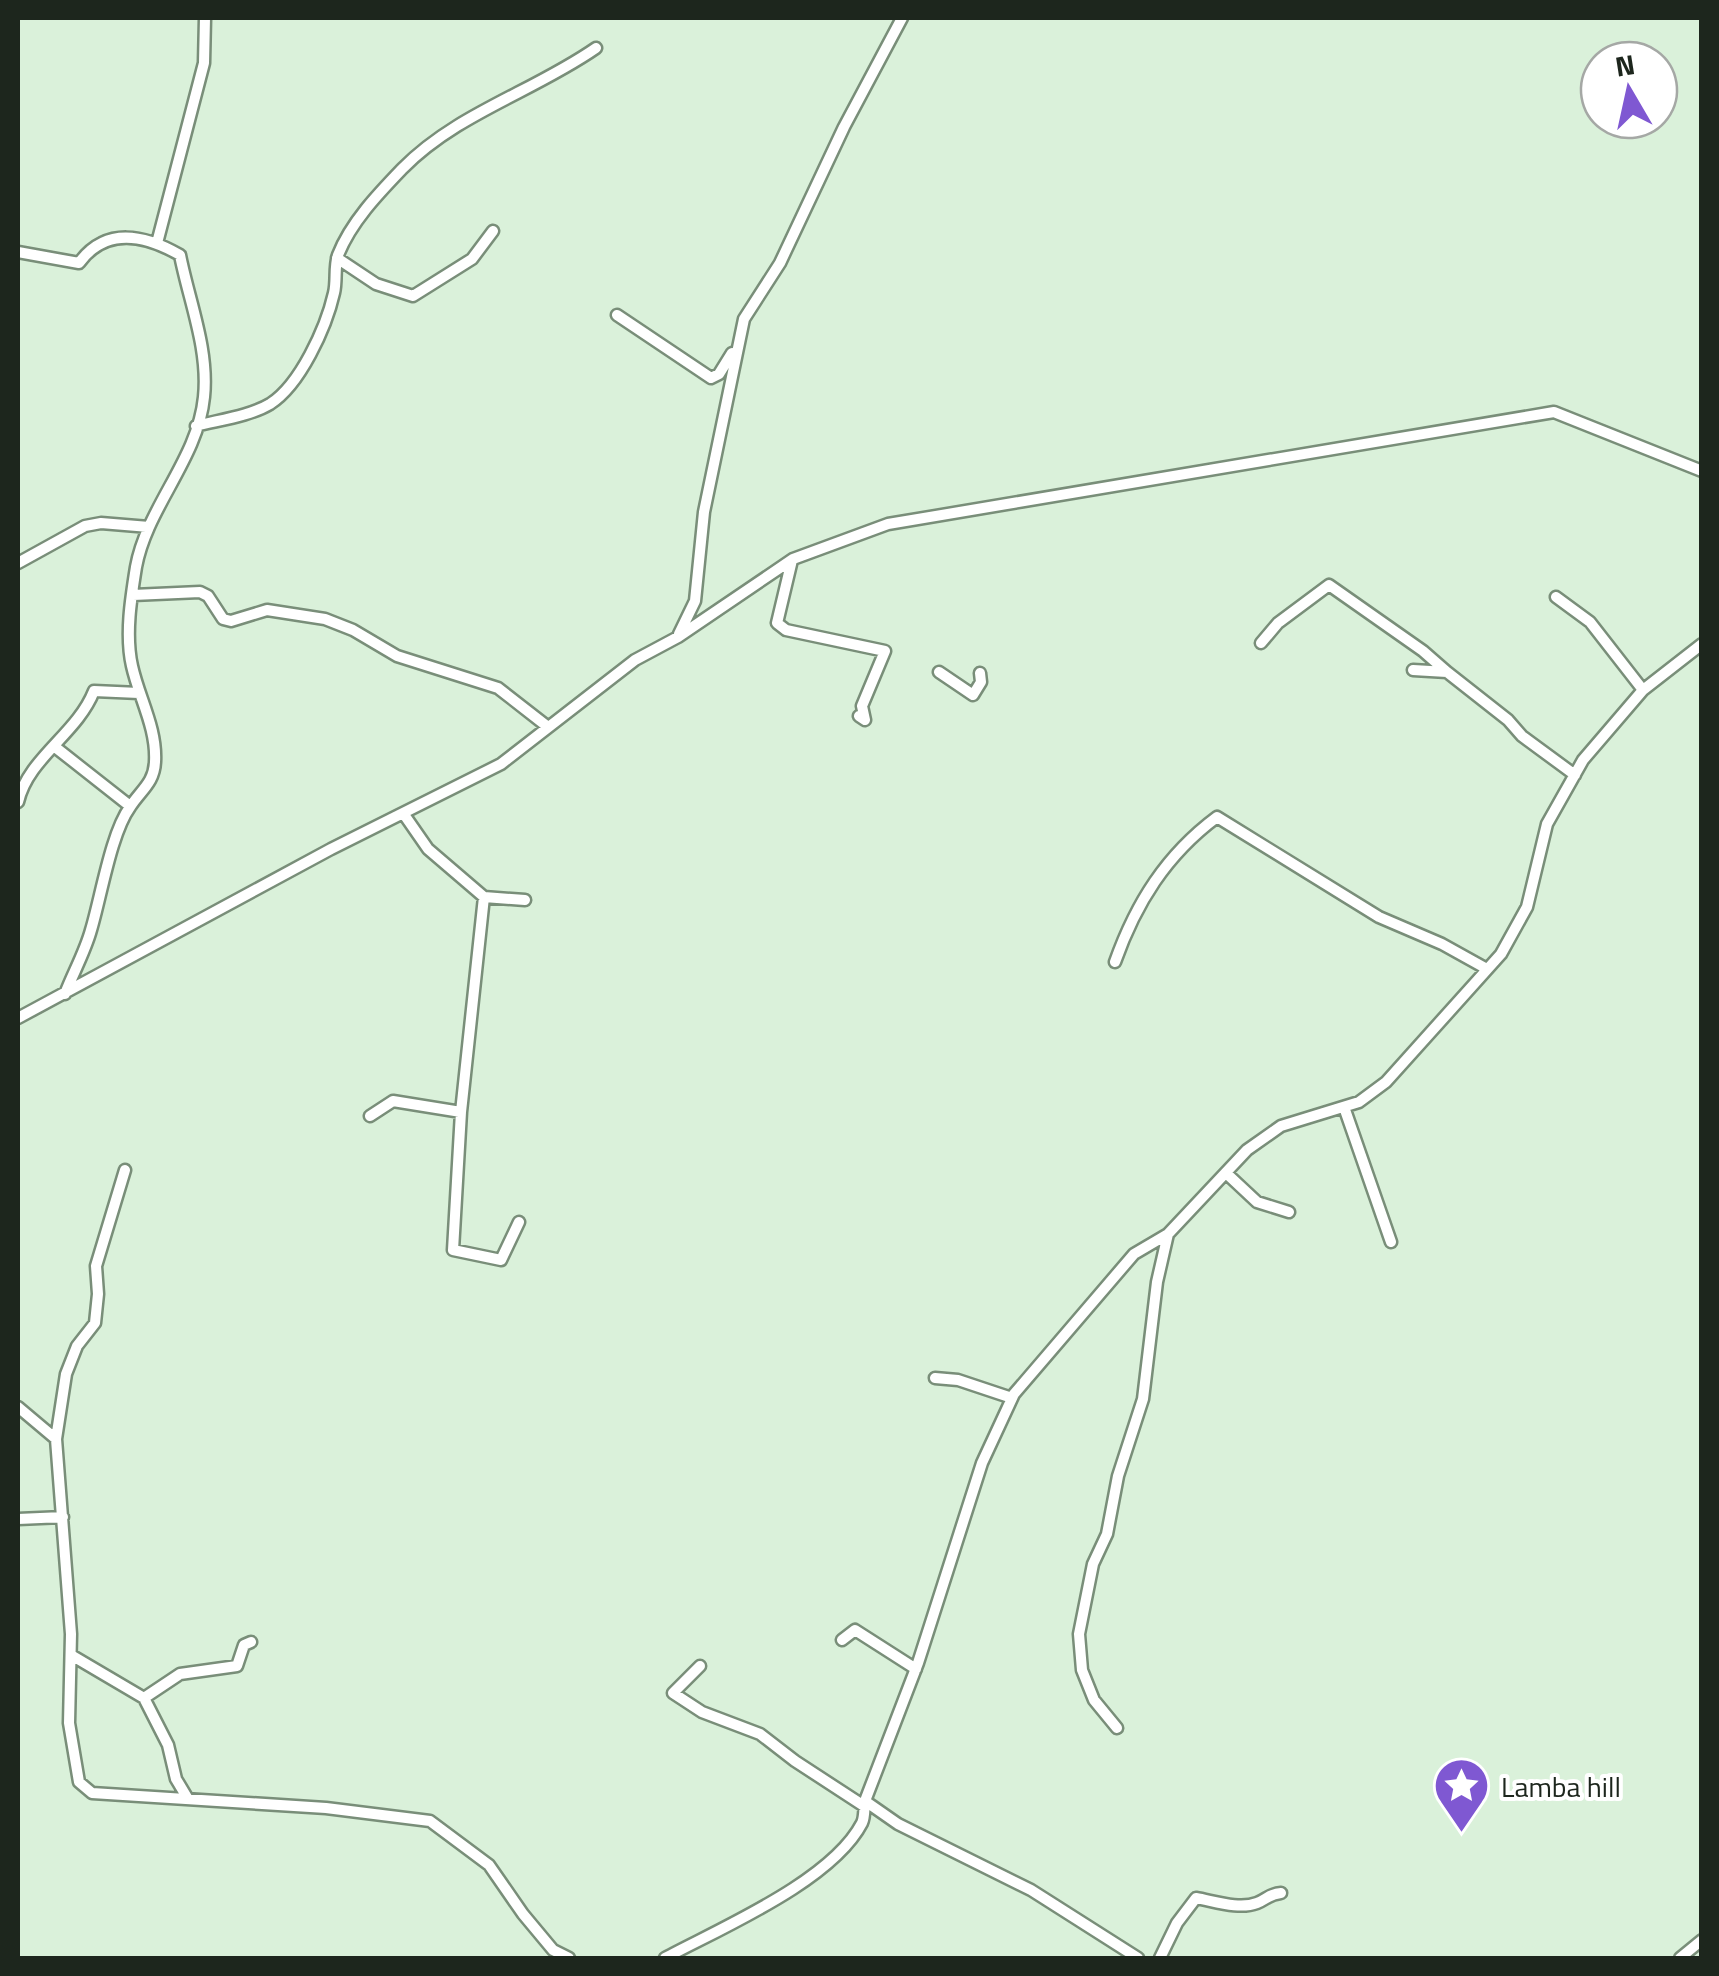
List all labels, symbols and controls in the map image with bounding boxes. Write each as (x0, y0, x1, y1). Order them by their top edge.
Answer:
north arrow (1579, 40, 1679, 140)
text: N (1612, 42, 1638, 88)
place icon: Lamba hill (1432, 1756, 1492, 1835)
place label: Lamba hill (1501, 1765, 1621, 1808)

